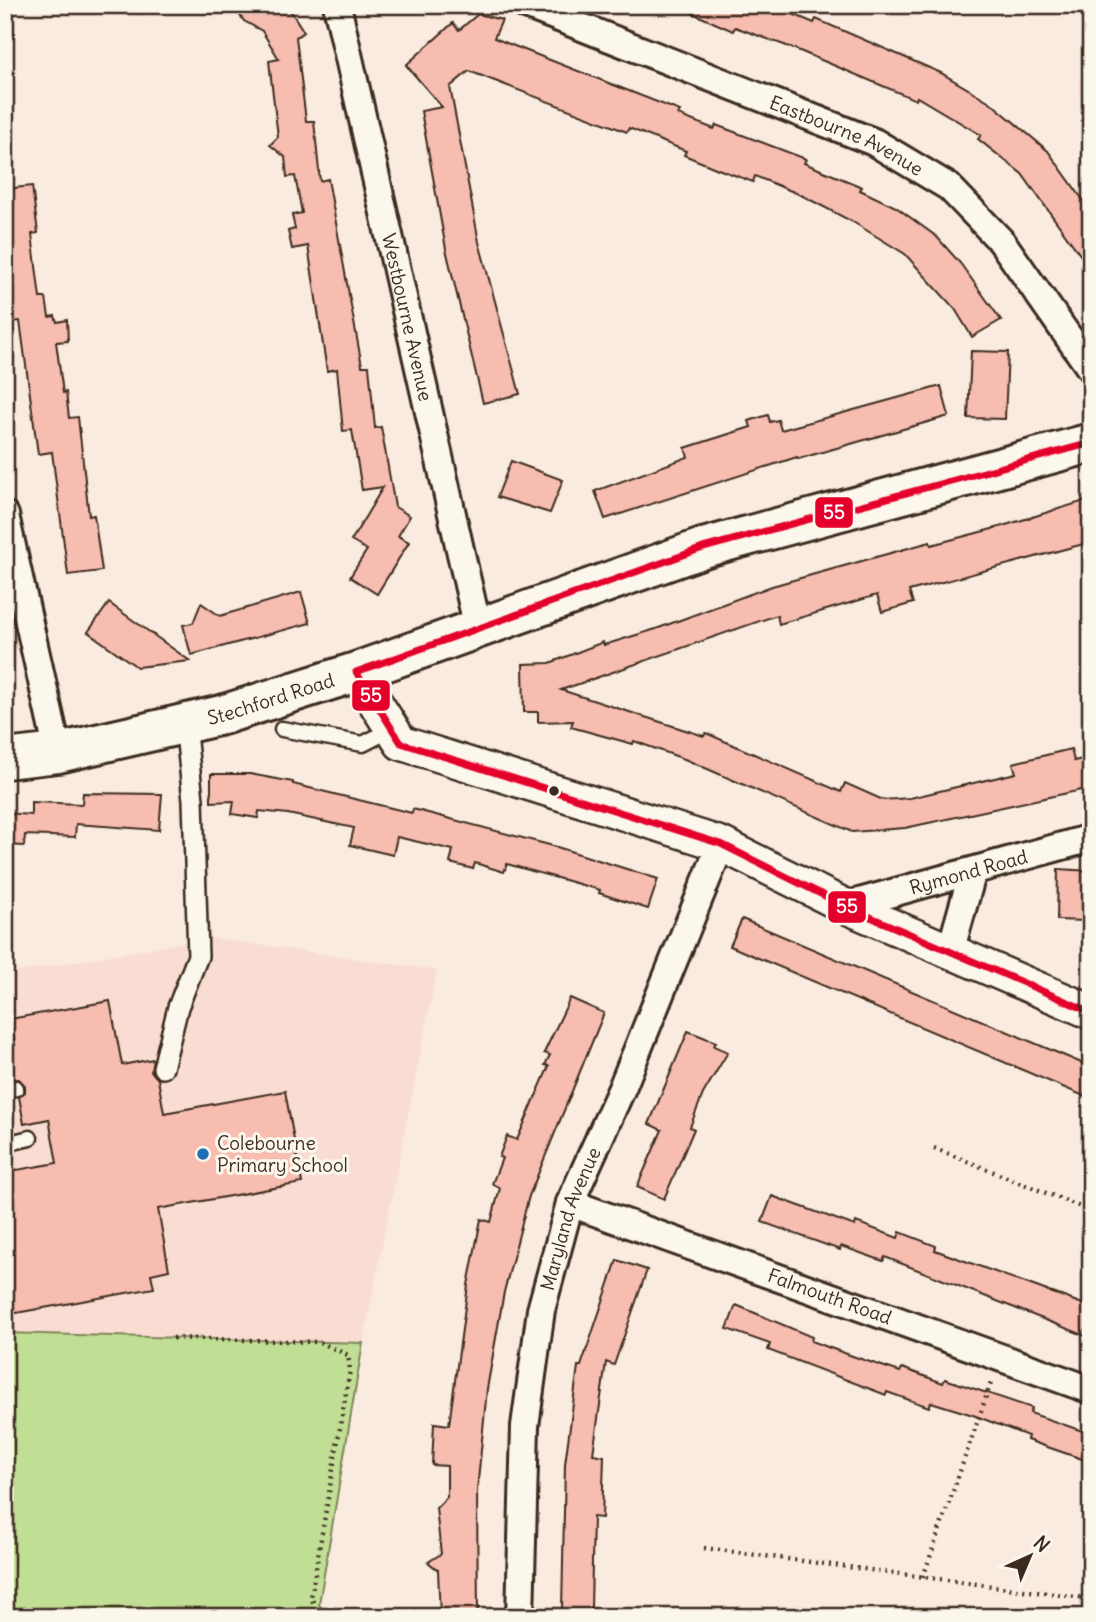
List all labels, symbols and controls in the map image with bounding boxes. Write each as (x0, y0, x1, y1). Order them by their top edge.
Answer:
street label: Eastbourne Avenue (766, 90, 928, 181)
street label: Westbourne Avenue (377, 231, 438, 403)
line badge: 55 (814, 496, 854, 529)
text: 55 (823, 500, 845, 524)
street label: Stechford Road (205, 668, 337, 730)
line badge: 55 (351, 679, 391, 712)
text: 55 (360, 683, 382, 707)
unlabelled marker (547, 784, 561, 798)
street label: Rymond Road (907, 844, 1030, 900)
line badge: 55 (827, 890, 867, 924)
text: 55 (836, 894, 858, 918)
place label: Colebourne Primary School (217, 1131, 348, 1177)
street label: Maryland Avenue (535, 1143, 606, 1293)
marker: Colebourne Primary School (195, 1146, 211, 1162)
street label: Falmouth Road (765, 1263, 895, 1329)
north arrow (995, 1520, 1064, 1590)
text: N (1029, 1531, 1055, 1557)

